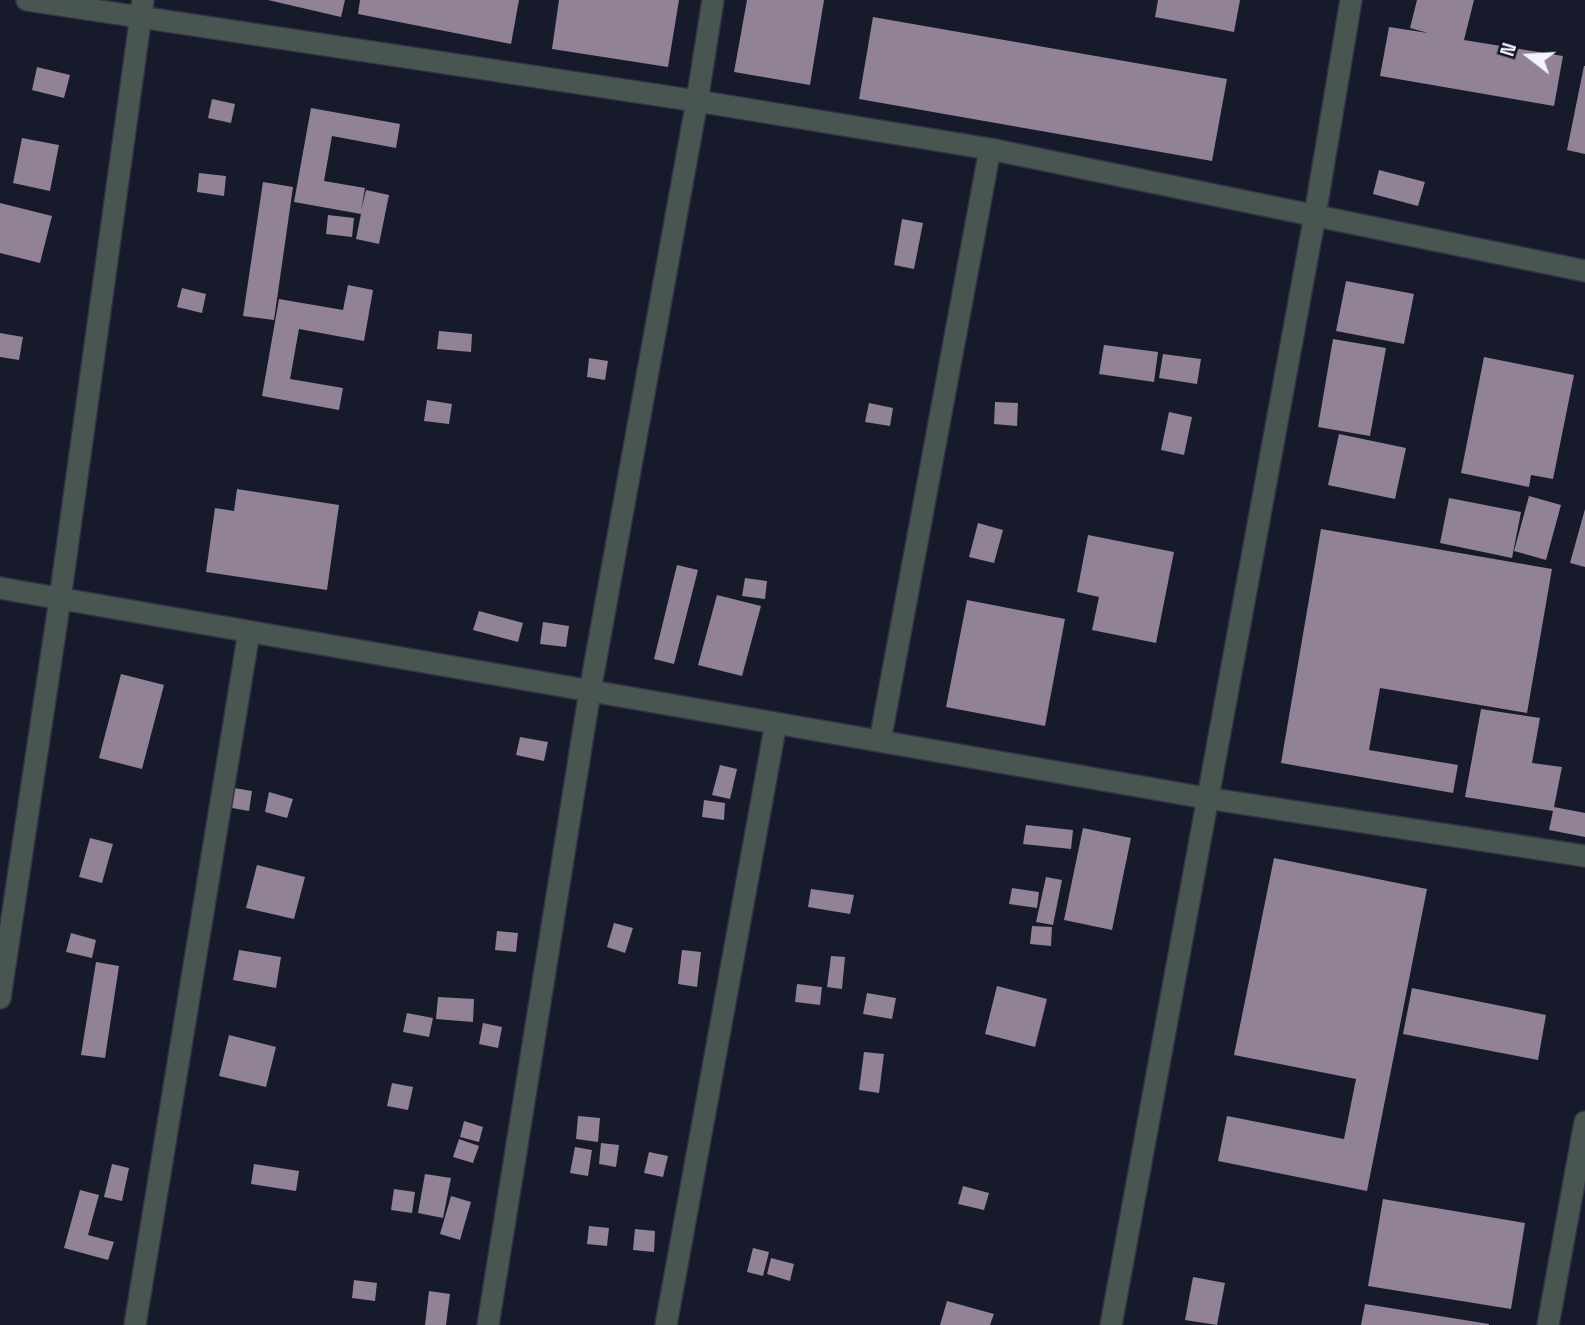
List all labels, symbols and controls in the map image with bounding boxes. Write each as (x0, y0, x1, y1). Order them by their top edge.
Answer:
north arrow (1494, 21, 1564, 91)
text: N (1495, 40, 1522, 59)

